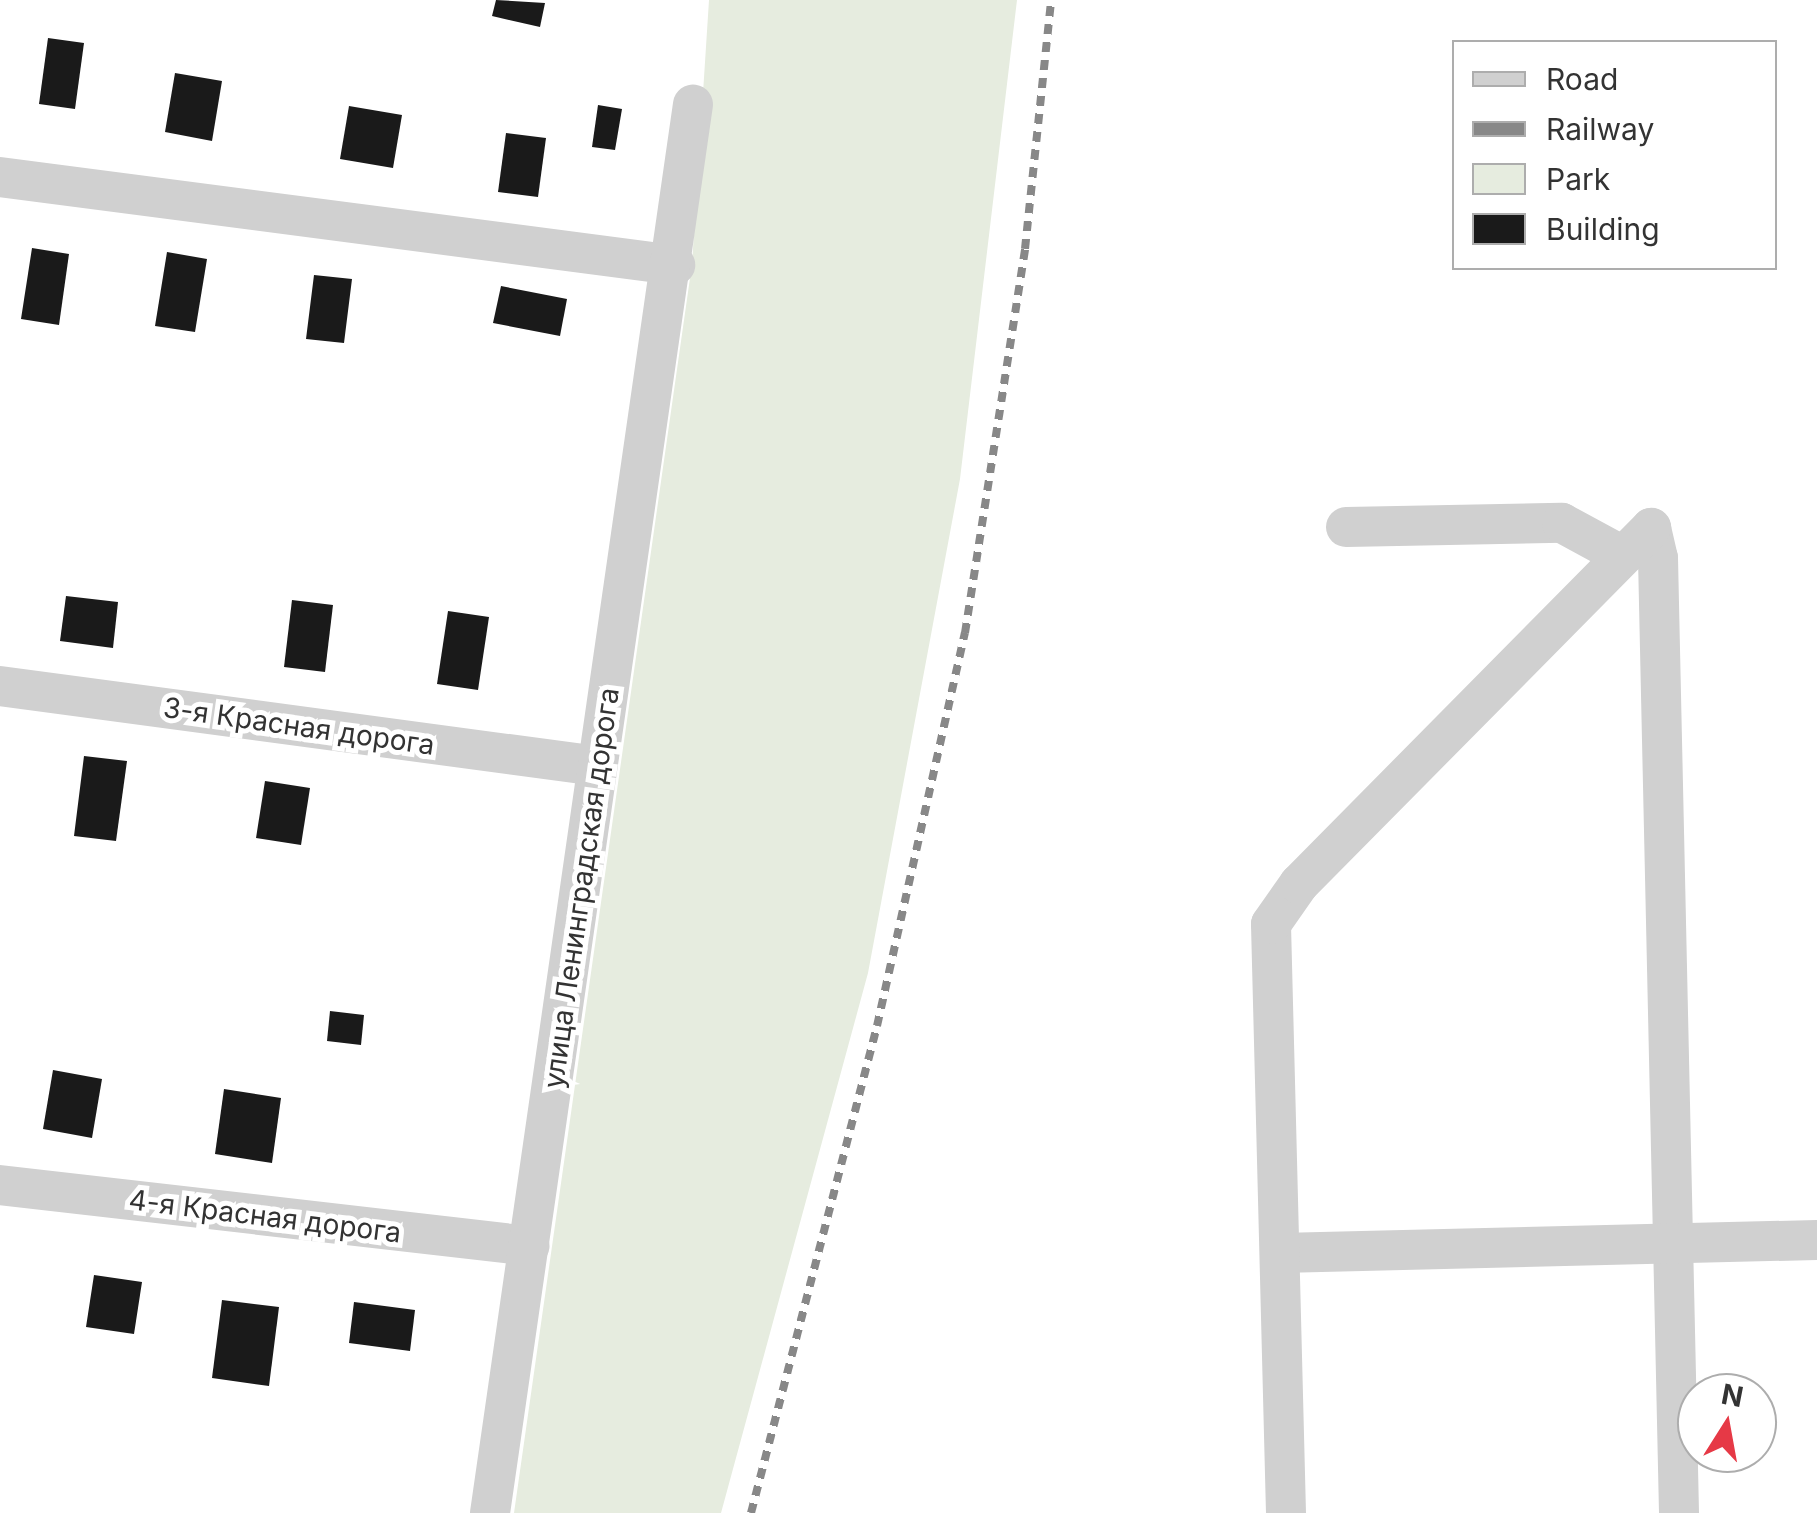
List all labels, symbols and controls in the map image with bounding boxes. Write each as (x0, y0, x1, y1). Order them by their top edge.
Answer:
legend (1452, 40, 1777, 270)
text: Road (1546, 61, 1618, 97)
text: Railway (1546, 111, 1654, 147)
text: Park (1546, 161, 1610, 197)
text: Building (1546, 211, 1660, 247)
street label: улица Ленинградская дорога (536, 685, 626, 1091)
street label: 3-я Красная дорога (161, 690, 437, 762)
street label: 4-я Красная дорога (127, 1183, 403, 1249)
north arrow (1677, 1373, 1777, 1473)
text: N (1719, 1377, 1746, 1414)

